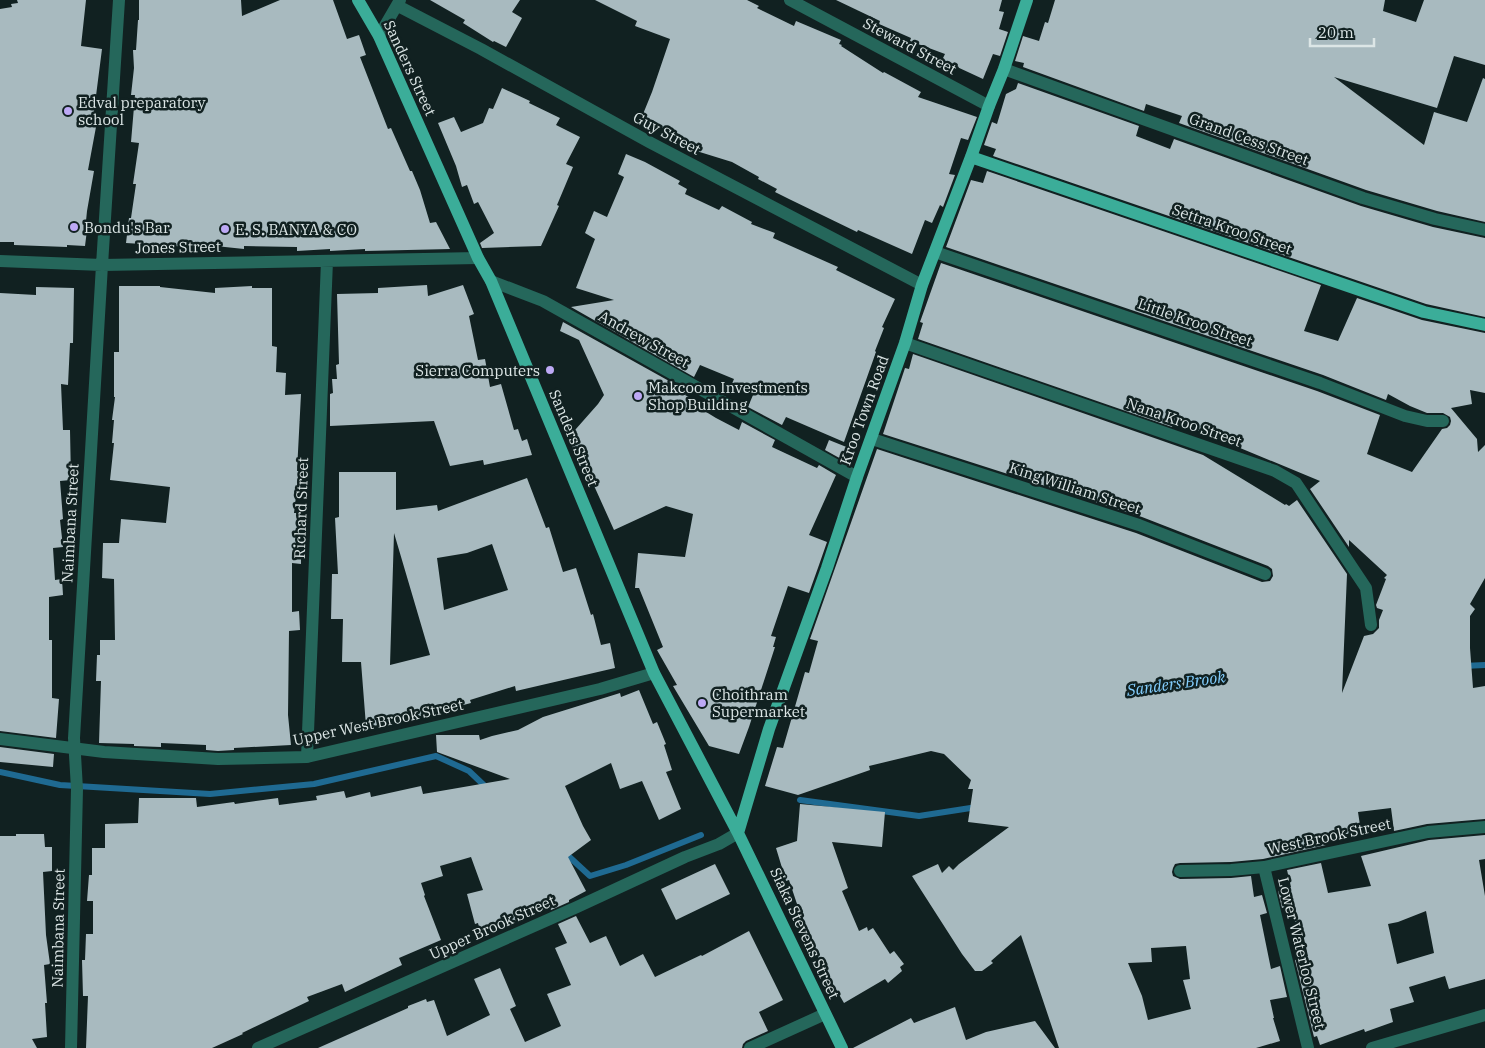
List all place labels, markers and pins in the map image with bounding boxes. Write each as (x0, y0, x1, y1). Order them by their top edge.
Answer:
place label: Edval preparatory school (78, 93, 206, 129)
marker: Edval preparatory school (62, 105, 74, 117)
place label: Bondu's Bar (84, 218, 170, 237)
place label: E. S. BANYA & CO (235, 220, 357, 239)
marker: Bondu's Bar (68, 221, 80, 233)
marker: E. S. BANYA & CO (219, 223, 231, 235)
place label: Sierra Computers (415, 361, 540, 380)
marker: Sierra Computers (544, 364, 556, 376)
place label: Makcoom Investments Shop Building (648, 378, 808, 414)
marker: Makcoom Investments Shop Building (632, 390, 644, 402)
place label: Choithram Supermarket (712, 685, 805, 721)
marker: Choithram Supermarket (696, 697, 708, 709)

